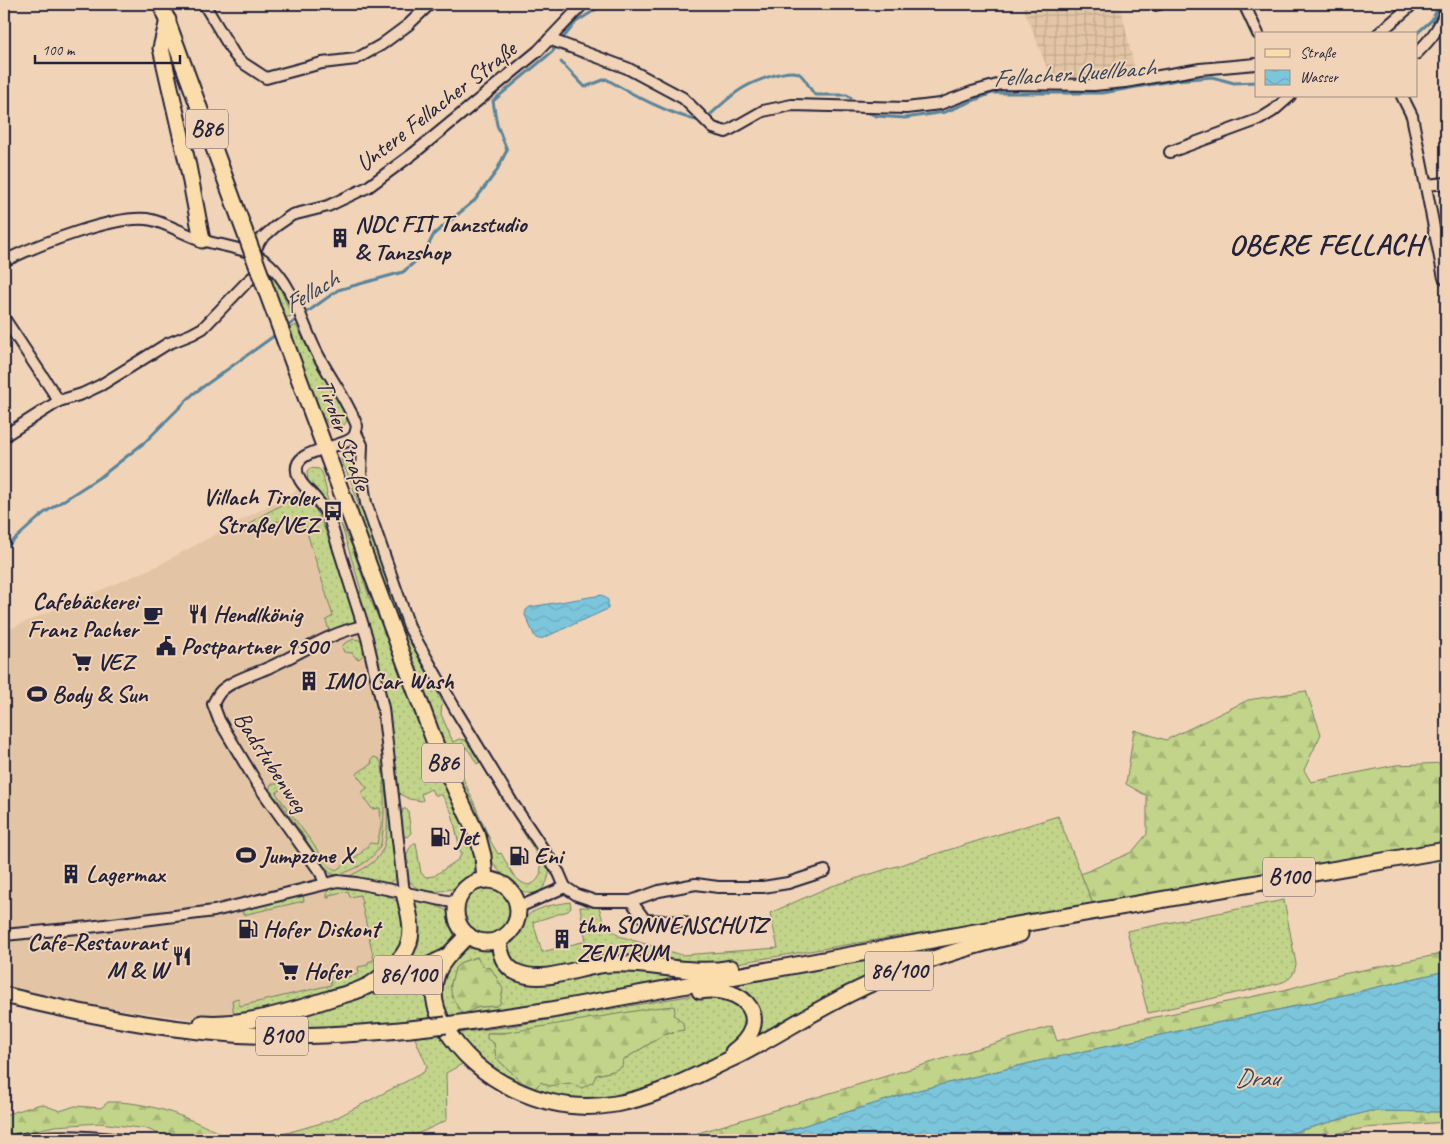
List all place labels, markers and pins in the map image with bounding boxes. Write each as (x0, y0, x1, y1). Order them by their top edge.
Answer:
place label: NDC FIT Tanzstudio & Tanzshop (355, 209, 529, 267)
building icon: NDC FIT Tanzstudio & Tanzshop (329, 227, 351, 249)
place label: Villach Tiroler Straße/VEZ (203, 482, 322, 540)
bus stop icon: Villach Tiroler Straße/VEZ (322, 500, 344, 522)
place label: Cafebäckerei Franz Pacher (27, 586, 141, 644)
place label: Hendlkönig (213, 599, 304, 629)
restaurant icon: Hendlkönig (187, 603, 209, 625)
cafe icon: Cafebäckerei Franz Pacher (142, 604, 164, 626)
place label: Postpartner 9500 (181, 631, 330, 661)
public building icon: Postpartner 9500 (155, 635, 177, 657)
place label: VEZ (97, 647, 138, 677)
supermarket icon: VEZ (71, 651, 93, 673)
place label: IMO Car Wash (324, 666, 454, 696)
building icon: IMO Car Wash (298, 670, 320, 692)
place label: Body & Sun (52, 679, 149, 709)
sports icon: Body & Sun (26, 683, 48, 705)
place label: Jet (453, 822, 481, 852)
fuel station icon: Jet (429, 826, 451, 848)
place label: Jumpzone X (259, 840, 358, 870)
place label: Eni (534, 841, 566, 871)
sports icon: Jumpzone X (235, 844, 257, 866)
fuel station icon: Eni (508, 845, 530, 867)
place label: Lagermax (86, 859, 166, 889)
building icon: Lagermax (60, 863, 82, 885)
place label: thm SONNENSCHUTZ ZENTRUM (577, 910, 771, 968)
place label: Hofer Diskont (263, 914, 383, 944)
fuel station icon: Hofer Diskont (237, 918, 259, 940)
place label: Cafe-Restaurant M & W (28, 927, 172, 985)
building icon: thm SONNENSCHUTZ ZENTRUM (551, 928, 573, 950)
restaurant icon: Cafe-Restaurant M & W (171, 945, 193, 967)
place label: Hofer (304, 956, 353, 986)
supermarket icon: Hofer (278, 960, 300, 982)

